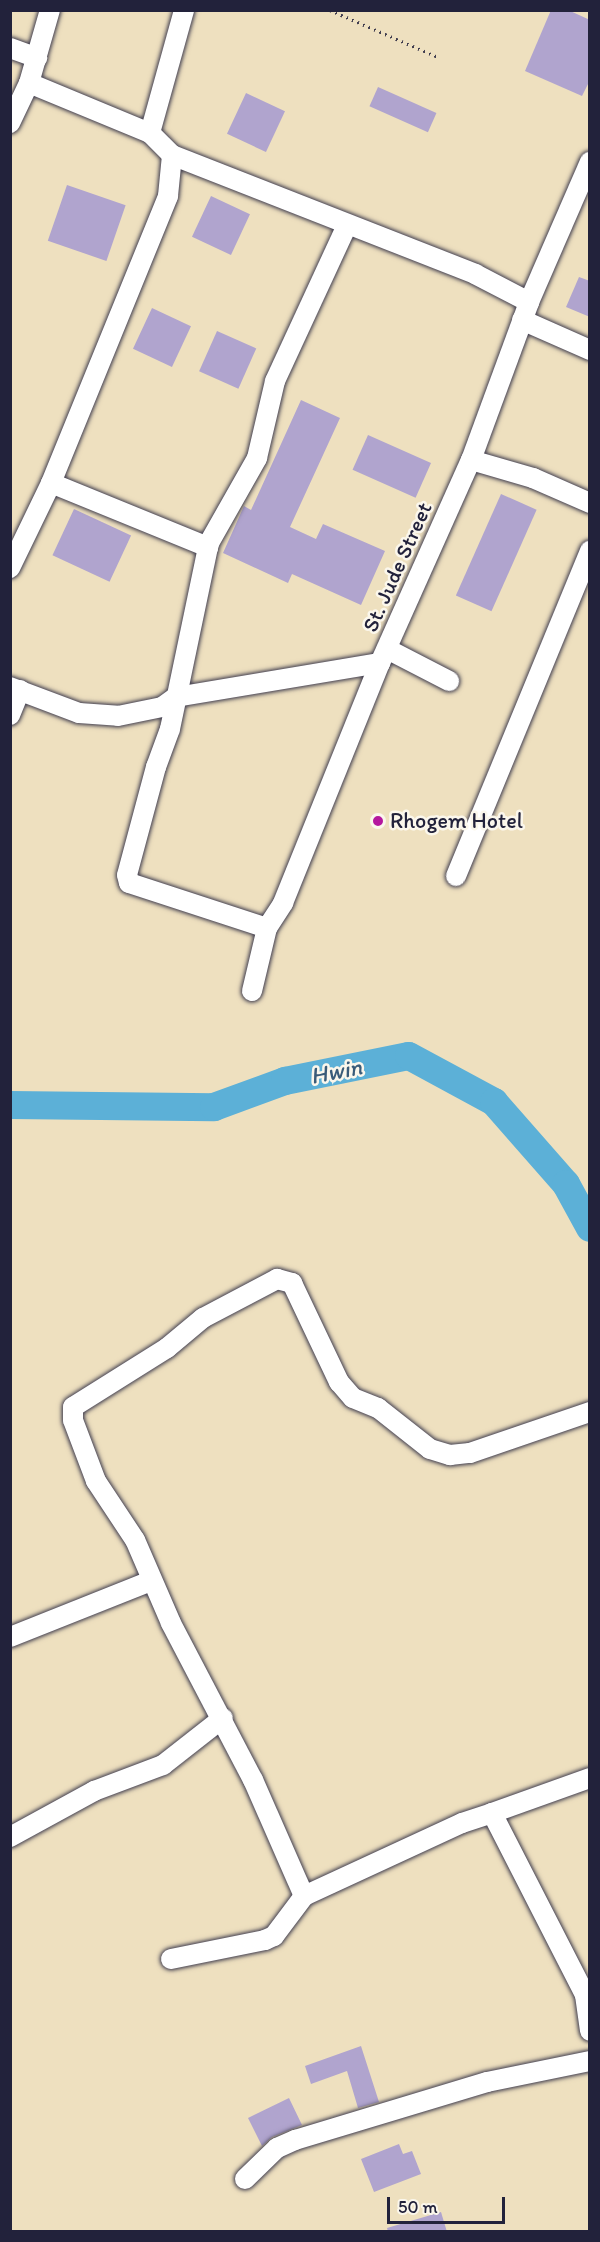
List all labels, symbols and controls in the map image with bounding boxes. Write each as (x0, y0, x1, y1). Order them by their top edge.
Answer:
street label: St. Jude Street (357, 498, 437, 636)
place label: Rhogem Hotel (390, 808, 523, 834)
marker: Rhogem Hotel (371, 814, 385, 828)
water label: Hwin (308, 1052, 364, 1090)
scale bar (390, 2185, 508, 2223)
text: 50 m (398, 2196, 438, 2218)

